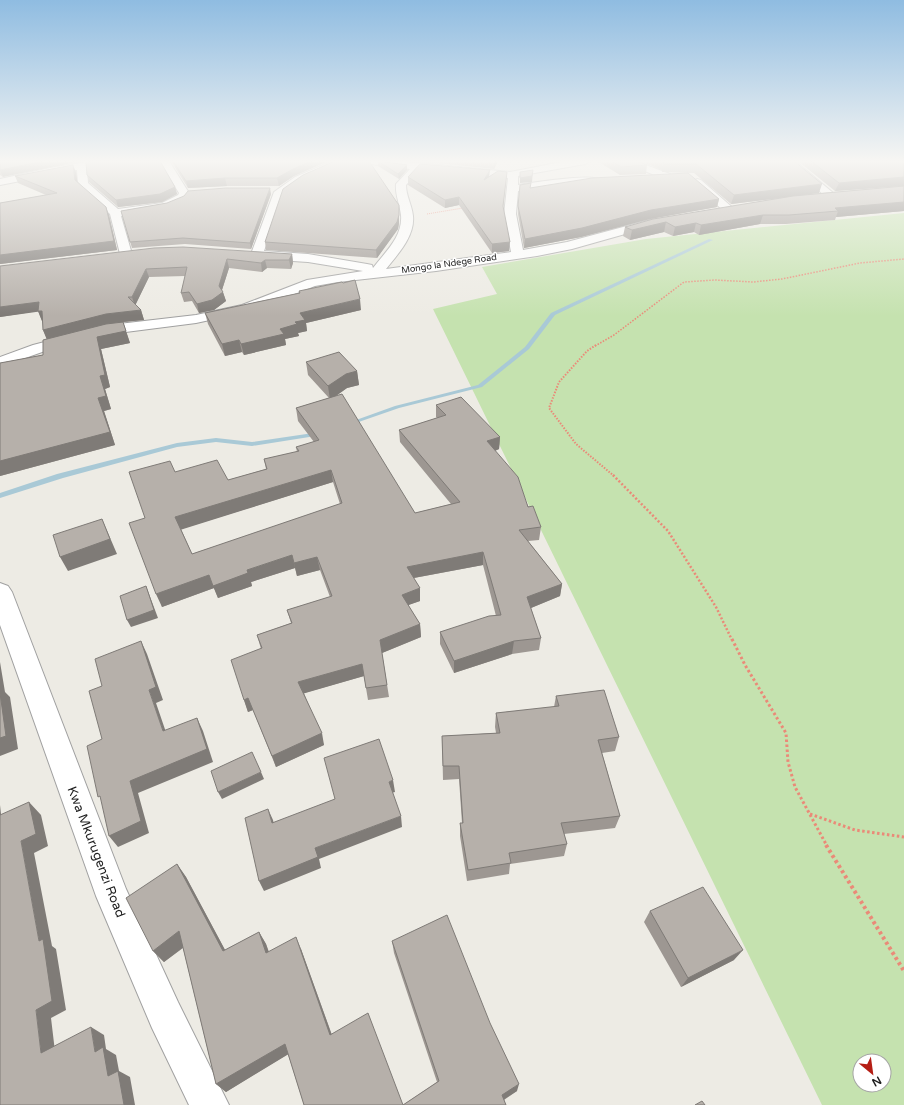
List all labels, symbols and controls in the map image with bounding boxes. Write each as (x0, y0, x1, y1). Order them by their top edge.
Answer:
street label: Mongo la Ndege Road (401, 252, 497, 276)
street label: Kwa Mkurugenzi Road (64, 784, 128, 920)
north arrow (852, 1053, 892, 1093)
text: N (870, 1073, 884, 1089)

